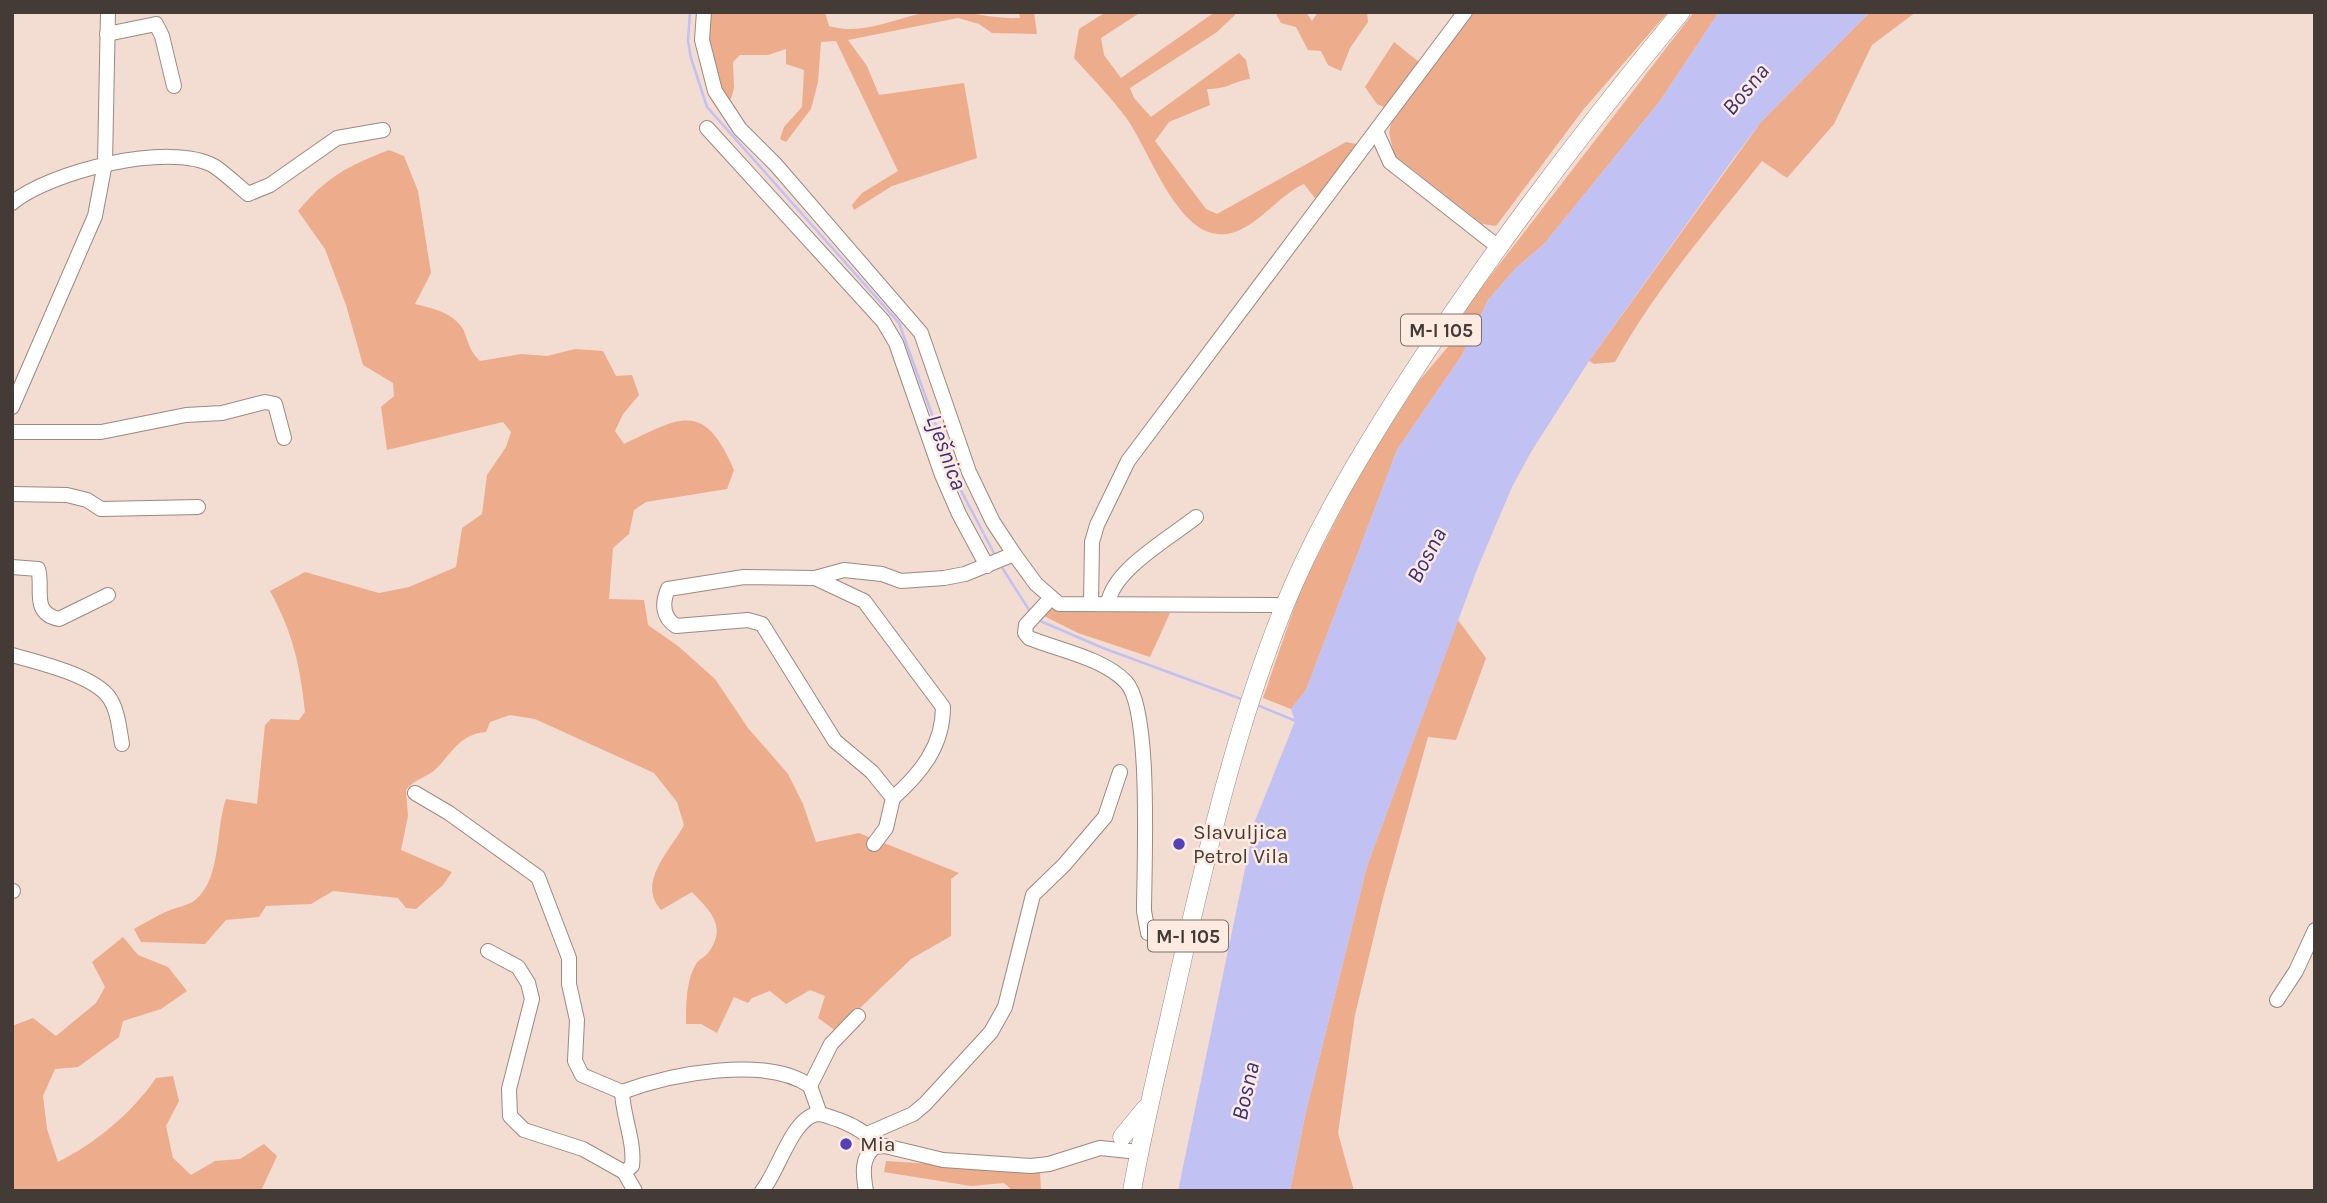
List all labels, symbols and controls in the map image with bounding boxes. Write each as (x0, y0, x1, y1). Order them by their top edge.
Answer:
water label: Bosna (1716, 58, 1775, 121)
road number: M-I 105 (1401, 314, 1481, 346)
water label: Lješnica (920, 411, 973, 494)
water label: Bosna (1401, 523, 1452, 588)
place label: Slavuljica Petrol Vila (1193, 820, 1289, 868)
marker: Slavuljica Petrol Vila (1171, 836, 1187, 852)
road number: M-I 105 (1148, 920, 1228, 952)
water label: Bosna (1226, 1059, 1265, 1123)
place label: Mia (860, 1132, 896, 1156)
marker: Mia (838, 1136, 854, 1152)

